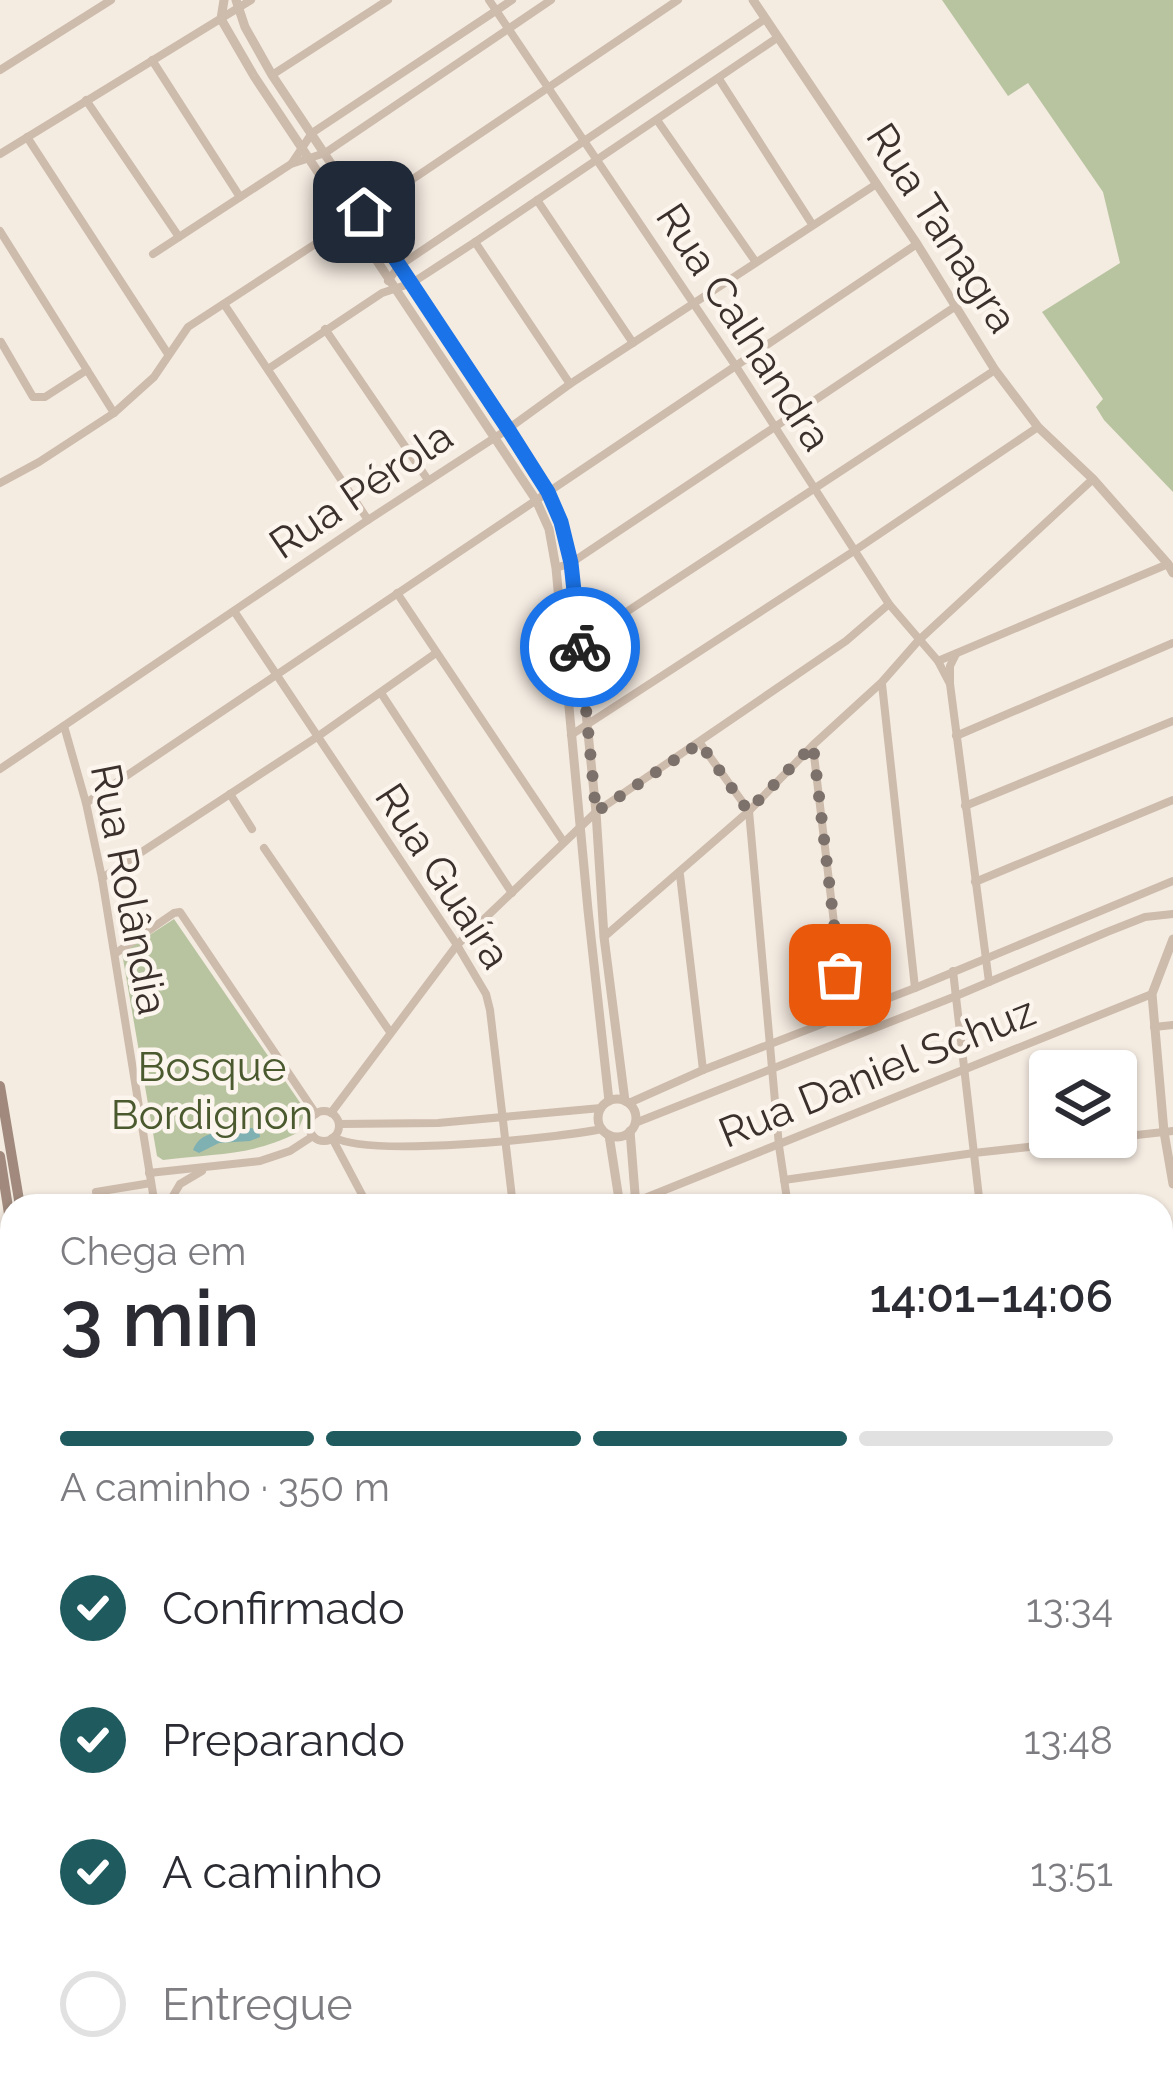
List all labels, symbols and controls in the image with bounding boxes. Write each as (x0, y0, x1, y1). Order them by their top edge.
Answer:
street label: Rua Tanagra (856, 114, 1028, 342)
pin (313, 161, 415, 263)
icon: home (331, 179, 397, 245)
street label: Rua Calhandra (646, 194, 842, 460)
street label: Rua Pérola (261, 411, 461, 569)
courier (520, 587, 640, 707)
icon: bike (547, 614, 613, 680)
street label: Rua Rolândia (81, 759, 177, 1019)
street label: Rua Guaíra (365, 774, 521, 978)
pin (789, 924, 891, 1026)
icon: bag (807, 942, 873, 1008)
street label: Rua Daniel Schuz (712, 986, 1042, 1158)
park label: Bosque Bordignon (111, 1042, 313, 1139)
map controls (1029, 1050, 1137, 1158)
button: layers (1029, 1050, 1137, 1158)
text: Chega em (60, 1228, 246, 1274)
text: 14:01–14:06 (870, 1270, 1113, 1323)
text: 3 min (60, 1273, 260, 1364)
text: A caminho · 350 m (60, 1464, 390, 1510)
icon: check (60, 1575, 126, 1641)
text: Confirmado (162, 1582, 405, 1635)
text: 13:34 (1026, 1585, 1113, 1631)
icon: check (60, 1707, 126, 1773)
text: Preparando (162, 1714, 405, 1767)
text: 13:48 (1024, 1717, 1113, 1763)
icon: check (60, 1839, 126, 1905)
text: A caminho (162, 1846, 382, 1899)
text: 13:51 (1030, 1849, 1113, 1895)
text: Entregue (162, 1978, 353, 2031)

